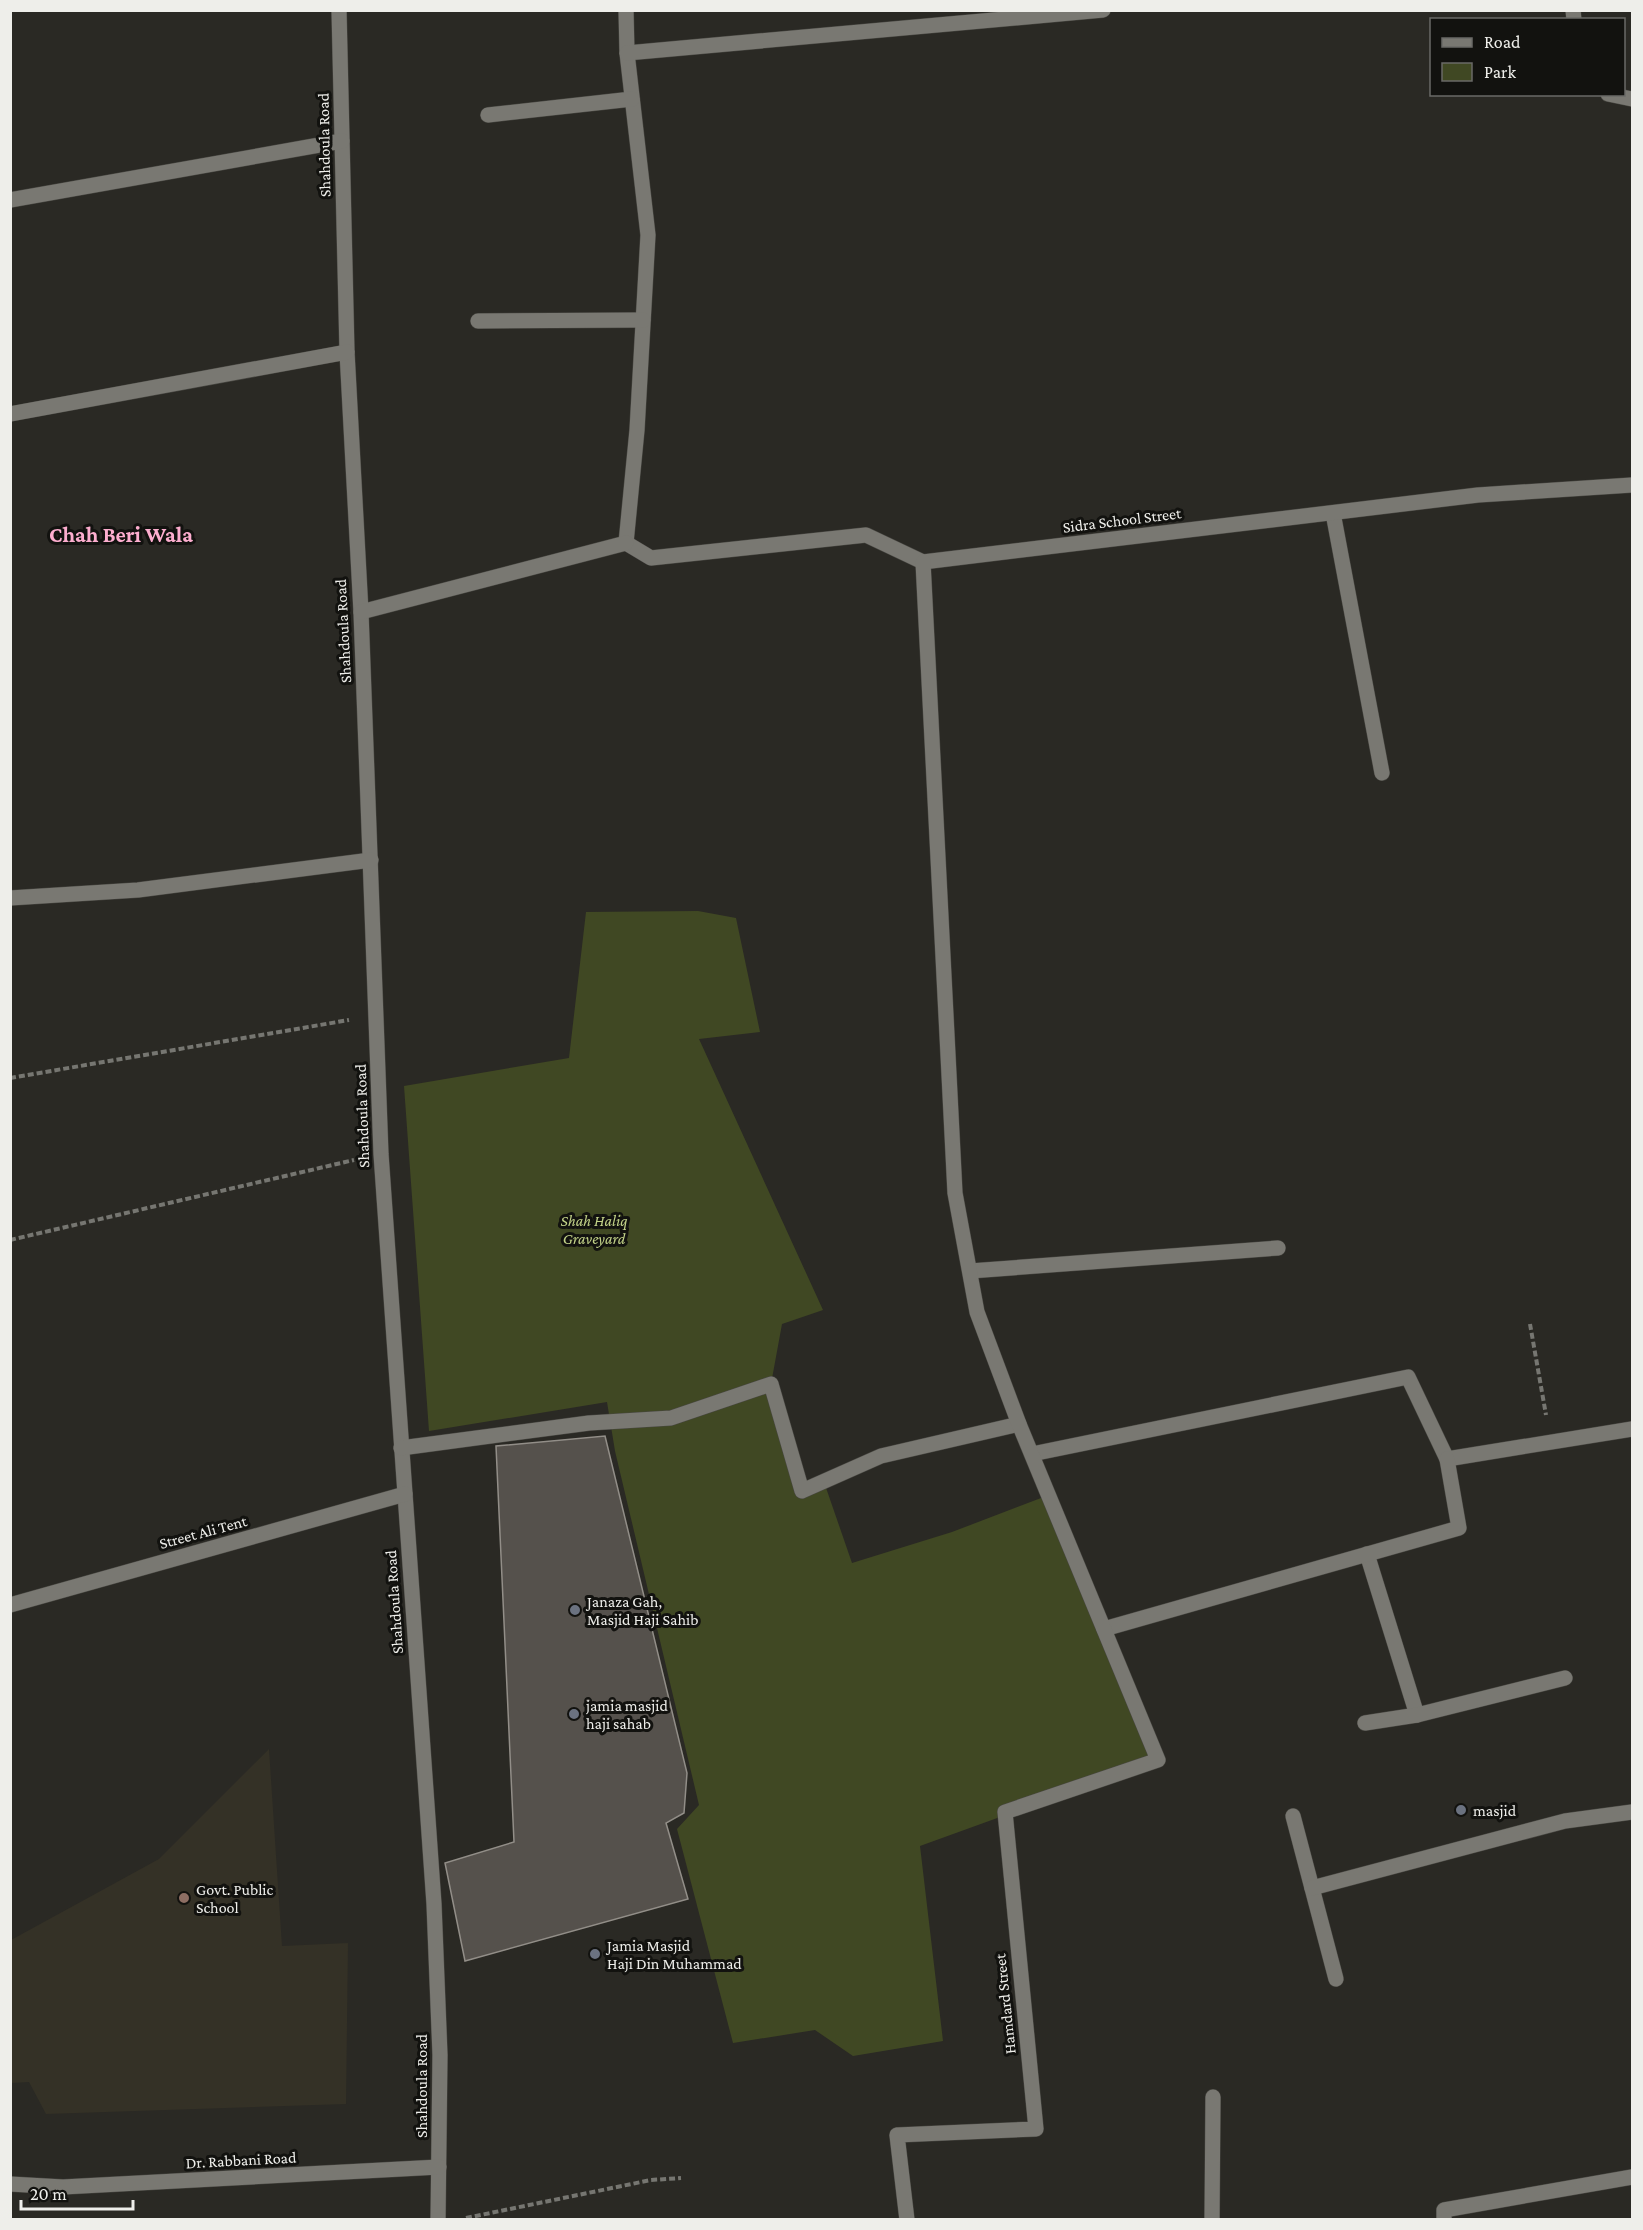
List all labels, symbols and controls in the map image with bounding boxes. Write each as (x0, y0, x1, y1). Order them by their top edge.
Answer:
legend (1430, 18, 1625, 96)
text: Road (1484, 32, 1521, 52)
text: Park (1484, 62, 1516, 82)
street label: Shahdoula Road (315, 92, 333, 197)
street label: Sidra School Street (1062, 504, 1183, 536)
district label: Chah Beri Wala (49, 522, 193, 547)
street label: Shahdoula Road (332, 578, 354, 683)
street label: Shahdoula Road (352, 1063, 372, 1168)
park label: Shah Haliq Graveyard (561, 1212, 627, 1248)
street label: Street Ali Tent (157, 1512, 249, 1552)
street label: Shahdoula Road (382, 1549, 406, 1654)
place label: Janaza Gah, Masjid Haji Sahib (585, 1593, 698, 1629)
marker: Janaza Gah, Masjid Haji Sahib (568, 1603, 582, 1617)
place label: jamia masjid haji sahab (585, 1697, 669, 1733)
marker: jamia masjid haji sahab (567, 1707, 581, 1721)
place label: masjid (1473, 1802, 1517, 1820)
marker: masjid (1454, 1803, 1468, 1817)
place label: Govt. Public School (196, 1881, 274, 1916)
marker: Govt. Public School (177, 1891, 191, 1905)
place label: Jamia Masjid Haji Din Muhammad (605, 1937, 742, 1973)
marker: Jamia Masjid Haji Din Muhammad (588, 1947, 602, 1961)
street label: Hamdard Street (991, 1952, 1019, 2055)
street label: Shahdoula Road (413, 2033, 430, 2138)
street label: Dr. Rabbani Road (185, 2149, 297, 2171)
scale bar (21, 2173, 134, 2211)
text: 20 m (30, 2184, 67, 2204)

